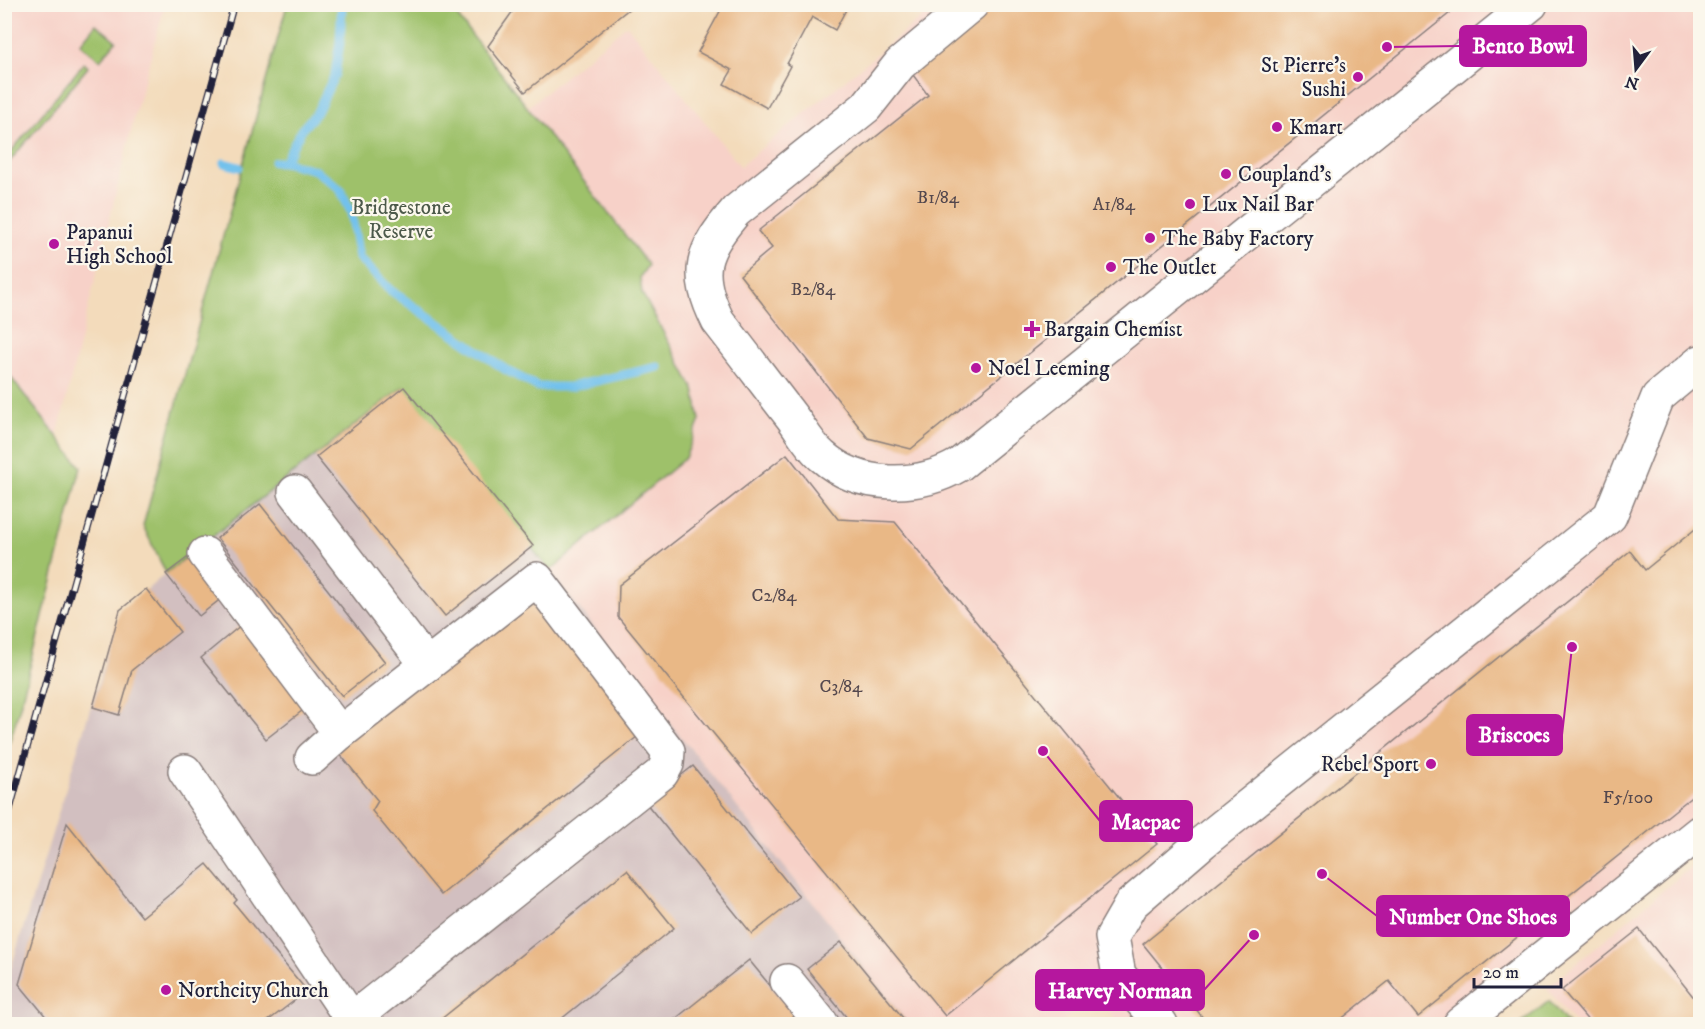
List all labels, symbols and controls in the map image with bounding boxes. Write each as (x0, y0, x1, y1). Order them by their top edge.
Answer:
callout: Bento Bowl (1460, 26, 1586, 66)
text: Bento Bowl (1472, 33, 1574, 60)
north arrow (1606, 39, 1666, 99)
place label: St Pierre's Sushi (1261, 53, 1346, 103)
marker: St Pierre's Sushi (1351, 70, 1365, 84)
text: N (1623, 71, 1641, 94)
place label: Kmart (1289, 115, 1343, 141)
marker: Kmart (1270, 120, 1284, 134)
place label: Coupland's (1238, 162, 1331, 188)
marker: Coupland's (1219, 167, 1233, 181)
house number: B1/84 (917, 187, 960, 209)
place label: Lux Nail Bar (1202, 192, 1314, 218)
house number: A1/84 (1093, 194, 1136, 216)
park label: Bridgestone Reserve (351, 195, 451, 245)
marker: Lux Nail Bar (1183, 197, 1197, 211)
place label: Papanui High School (66, 220, 173, 270)
place label: The Baby Factory (1162, 226, 1314, 252)
marker: The Baby Factory (1143, 231, 1157, 245)
marker: Papanui High School (47, 237, 61, 251)
place label: The Outlet (1123, 255, 1217, 281)
marker: The Outlet (1104, 260, 1118, 274)
house number: B2/84 (791, 279, 836, 301)
place label: Bargain Chemist (1044, 317, 1183, 343)
marker: Bargain Chemist (1025, 322, 1039, 336)
place label: Noel Leeming (988, 356, 1110, 382)
marker: Noel Leeming (969, 361, 983, 375)
house number: C2/84 (751, 585, 797, 607)
house number: C3/84 (820, 676, 863, 698)
callout: Briscoes (1467, 715, 1562, 755)
text: Briscoes (1478, 722, 1550, 749)
place label: Rebel Sport (1321, 752, 1419, 778)
marker: Rebel Sport (1424, 757, 1438, 771)
house number: F5/100 (1603, 787, 1653, 809)
callout: Macpac (1100, 801, 1192, 841)
text: Macpac (1112, 809, 1181, 836)
callout: Number One Shoes (1377, 896, 1569, 936)
text: Number One Shoes (1389, 904, 1558, 931)
scale bar (1474, 951, 1561, 989)
text: 20 m (1483, 962, 1519, 984)
callout: Harvey Norman (1036, 970, 1204, 1010)
place label: Northcity Church (178, 978, 329, 1004)
text: Harvey Norman (1048, 978, 1192, 1005)
marker: Northcity Church (159, 983, 173, 997)

